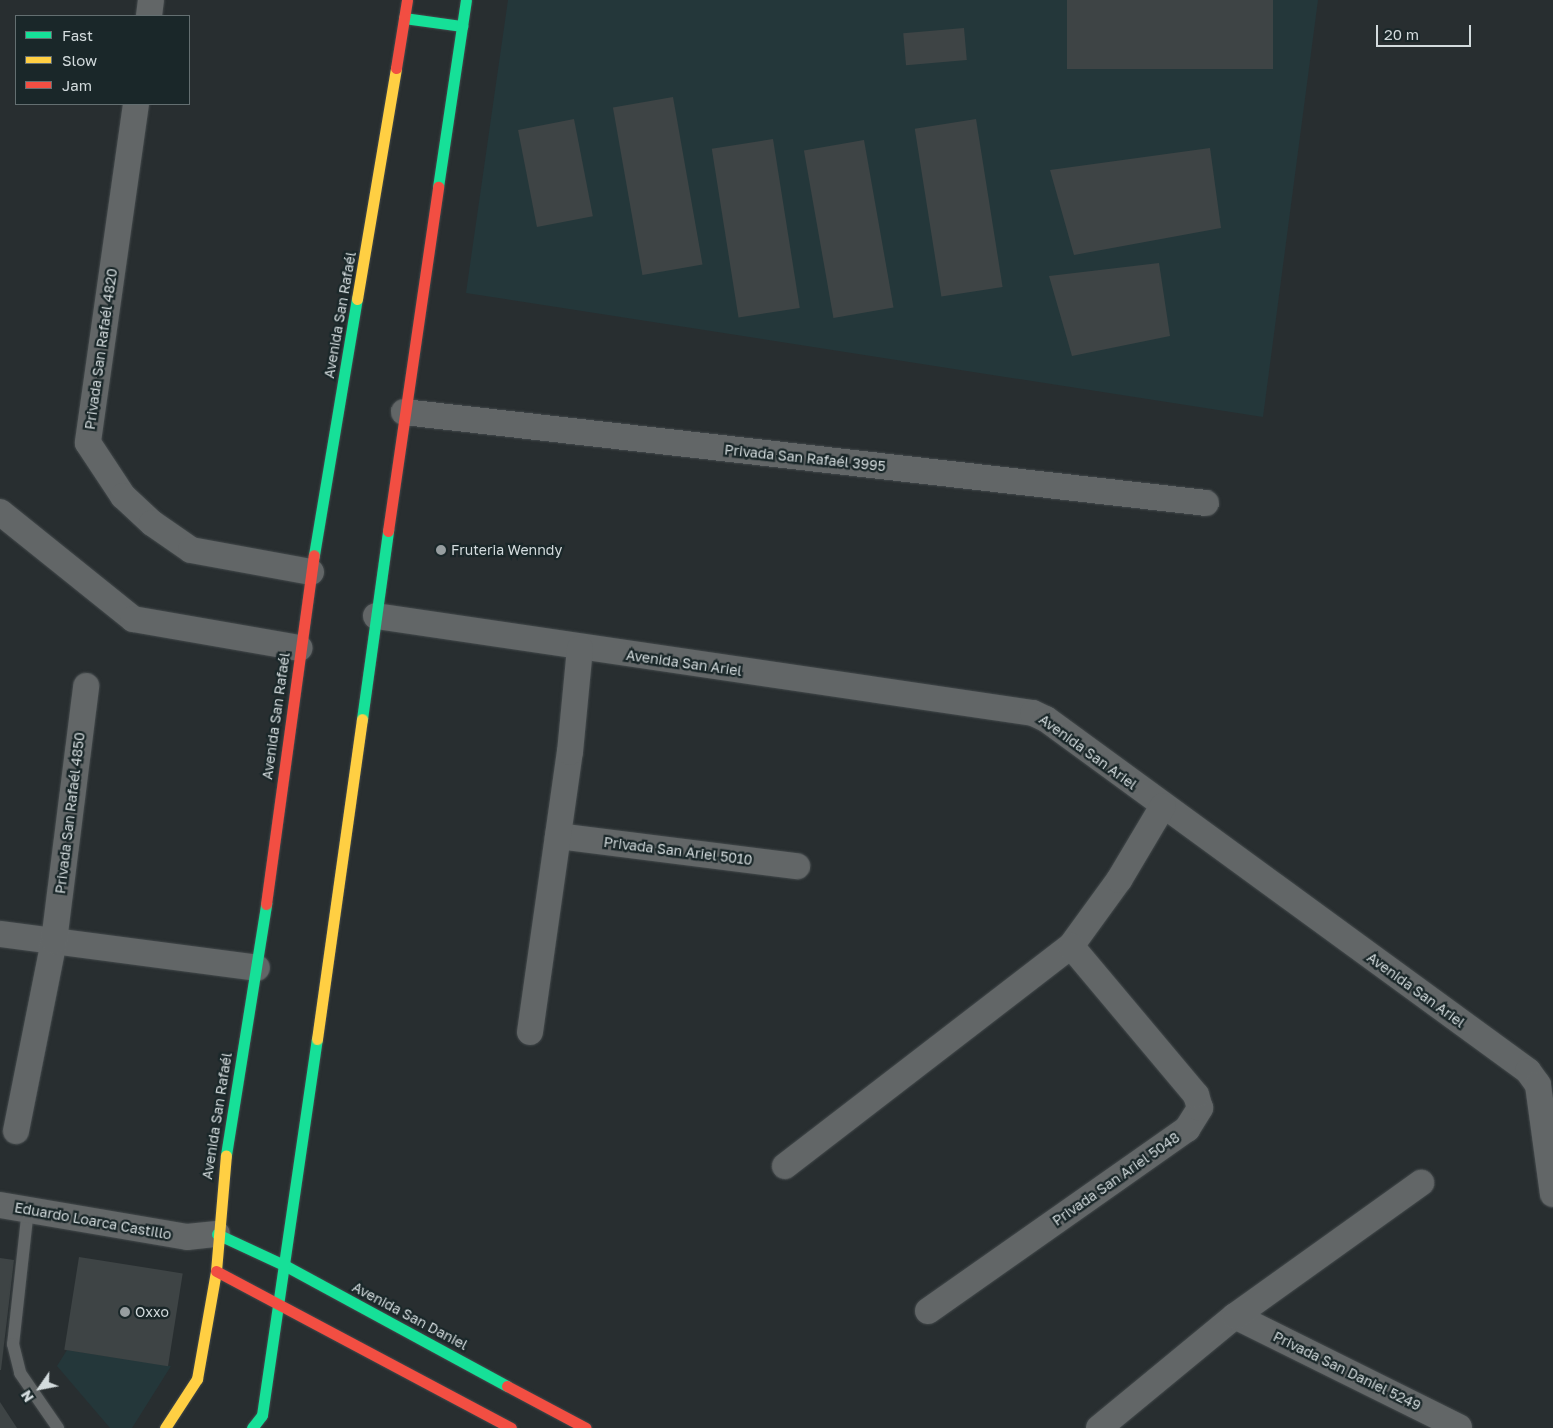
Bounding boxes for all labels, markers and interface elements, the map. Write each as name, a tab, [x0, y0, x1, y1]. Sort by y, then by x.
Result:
legend	[15, 15, 190, 105]
scale bar	[1378, 15, 1473, 47]
text: 20 m	[1384, 25, 1419, 43]
text: Fast	[62, 26, 93, 44]
text: Slow	[62, 51, 97, 69]
text: Jam	[62, 76, 92, 94]
street label: Avenida San Rafaél	[321, 250, 359, 380]
street label: Privada San Rafaél 4820	[81, 267, 121, 431]
street label: Privada San Rafaél 3995	[724, 441, 886, 475]
place label: Fruteria Wenndy	[451, 542, 562, 558]
marker: Fruteria Wenndy	[435, 544, 447, 556]
street label: Avenida San Ariel	[625, 647, 743, 679]
street label: Avenida San Rafaél	[259, 651, 293, 781]
street label: Avenida San Ariel	[1036, 711, 1140, 793]
street label: Privada San Rafaél 4850	[52, 731, 88, 895]
street label: Privada San Ariel 5010	[603, 834, 753, 868]
street label: Avenida San Ariel	[1364, 949, 1468, 1031]
street label: Avenida San Rafaél	[199, 1051, 235, 1181]
street label: Privada San Ariel 5048	[1049, 1129, 1183, 1229]
street label: Eduardo Loarca Castillo	[13, 1199, 173, 1243]
street label: Avenida San Daniel	[349, 1278, 471, 1354]
place label: Oxxo	[135, 1304, 169, 1320]
marker: Oxxo	[119, 1306, 131, 1318]
street label: Privada San Daniel 5249	[1270, 1328, 1424, 1414]
north arrow	[15, 1363, 65, 1413]
text: N	[17, 1387, 37, 1406]

